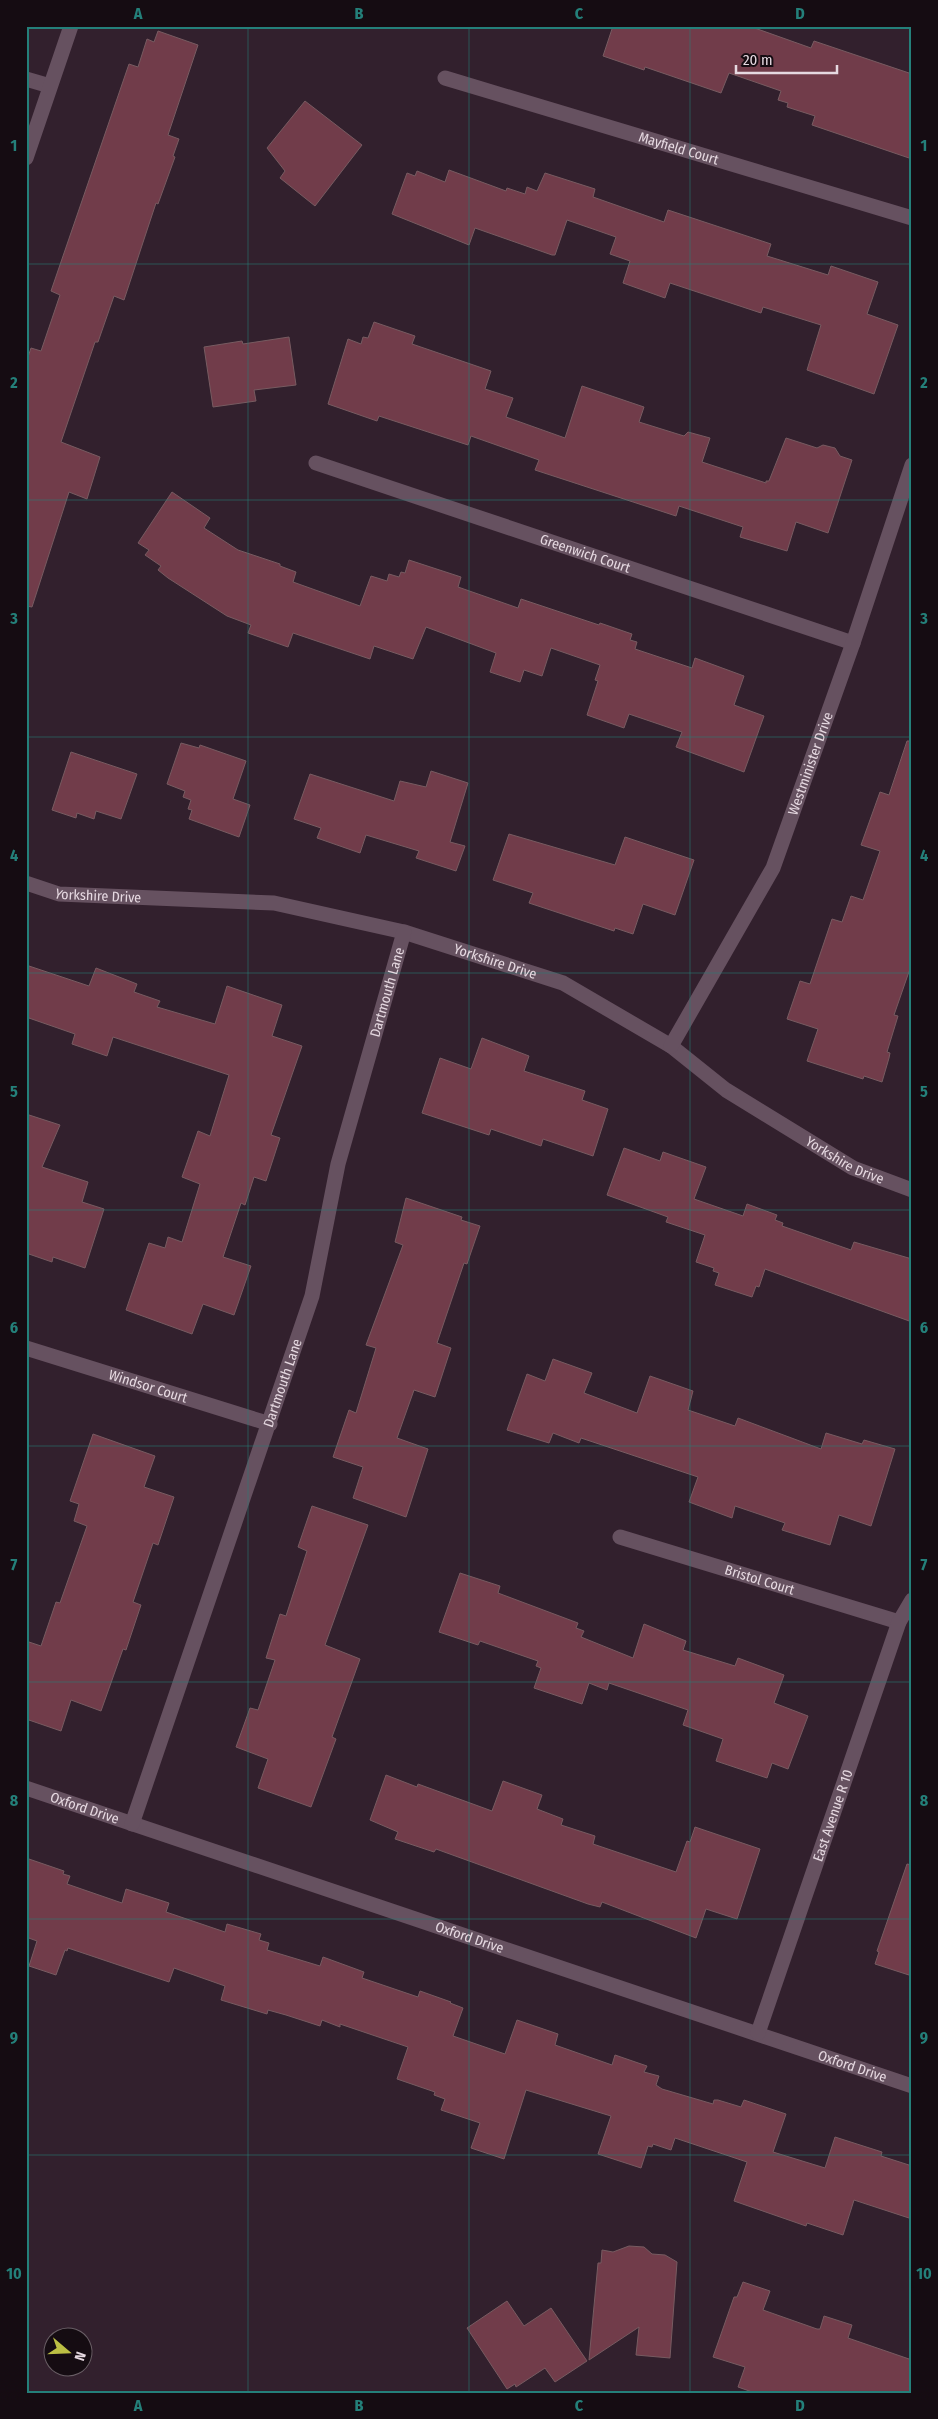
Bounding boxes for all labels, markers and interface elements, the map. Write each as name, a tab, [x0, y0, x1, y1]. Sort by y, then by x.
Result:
text: A	[133, 4, 143, 23]
text: B	[355, 4, 364, 23]
text: C	[575, 4, 584, 23]
text: D	[795, 4, 805, 23]
scale bar	[736, 42, 837, 74]
text: 20 m	[743, 51, 773, 69]
street label: Mayfield Court	[637, 129, 721, 169]
text: 1	[11, 136, 17, 155]
text: 1	[921, 136, 927, 155]
text: 2	[9, 373, 18, 392]
text: 2	[919, 373, 928, 392]
street label: Greenwich Court	[538, 531, 633, 577]
text: 3	[9, 609, 18, 628]
text: 3	[919, 609, 928, 628]
street label: Westminister Drive	[784, 710, 837, 818]
text: 4	[10, 846, 18, 865]
text: 4	[920, 846, 928, 865]
street label: Yorkshire Drive	[52, 885, 142, 906]
street label: Yorkshire Drive	[451, 940, 539, 983]
street label: Dartmouth Lane	[367, 945, 408, 1039]
text: 5	[10, 1082, 18, 1101]
text: 5	[920, 1082, 928, 1101]
street label: Yorkshire Drive	[802, 1133, 886, 1188]
text: 6	[10, 1318, 18, 1337]
text: 6	[920, 1318, 928, 1337]
street label: Dartmouth Lane	[260, 1337, 306, 1430]
street label: Windsor Court	[107, 1366, 190, 1407]
text: 7	[11, 1555, 18, 1574]
text: 7	[921, 1555, 928, 1574]
street label: Bristol Court	[723, 1561, 797, 1599]
street label: East Avenue R 10	[809, 1767, 857, 1864]
street label: Oxford Drive	[48, 1789, 121, 1828]
text: 8	[10, 1791, 19, 1810]
text: 8	[920, 1791, 929, 1810]
street label: Oxford Drive	[433, 1918, 506, 1957]
text: 9	[10, 2028, 18, 2047]
text: 9	[920, 2028, 928, 2047]
street label: Oxford Drive	[816, 2047, 889, 2086]
text: 10	[6, 2264, 22, 2283]
text: 10	[916, 2264, 932, 2283]
north arrow	[42, 2326, 92, 2376]
text: N	[70, 2349, 89, 2363]
text: A	[133, 2396, 143, 2415]
text: B	[355, 2396, 364, 2415]
text: C	[575, 2396, 584, 2415]
text: D	[795, 2396, 805, 2415]

